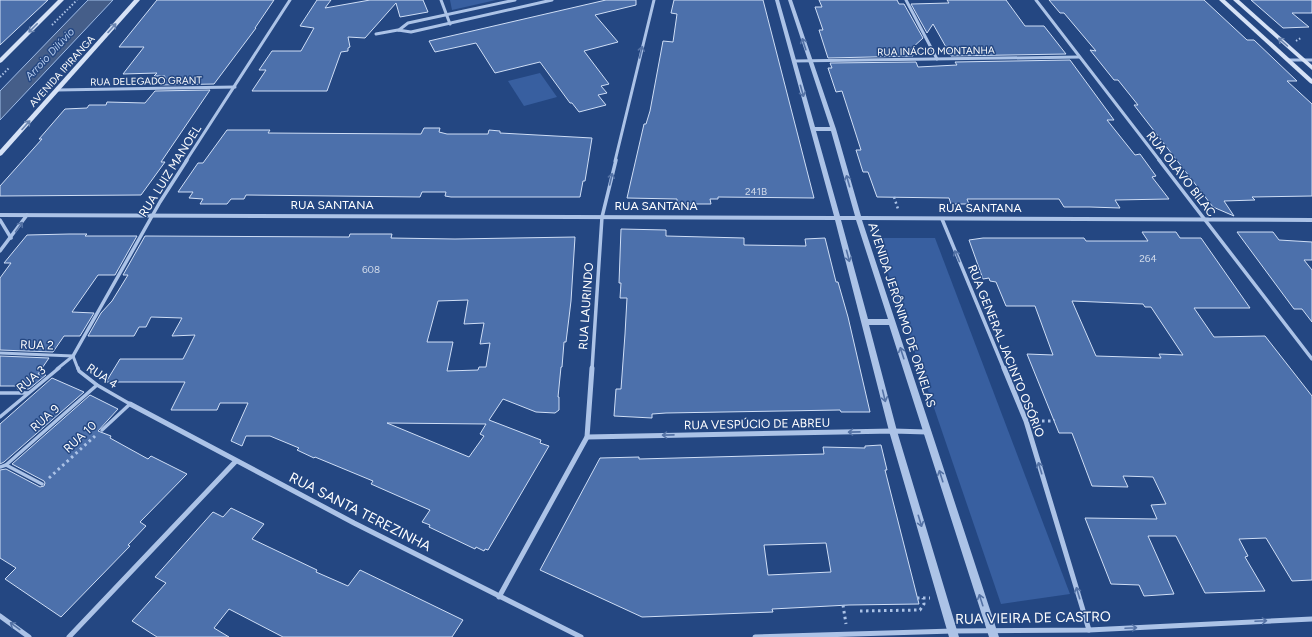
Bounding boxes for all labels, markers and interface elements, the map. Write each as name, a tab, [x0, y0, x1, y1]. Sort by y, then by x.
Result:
one-way arrow	[28, 23, 38, 33]
one-way arrow	[108, 23, 117, 33]
water label: Arroio Dilúvio	[22, 25, 78, 83]
street label: AVENIDA IPIRANGA	[26, 32, 98, 110]
one-way arrow	[1278, 37, 1288, 47]
one-way arrow	[800, 38, 807, 51]
street label: RUA INÁCIO MONTANHA	[877, 43, 995, 59]
one-way arrow	[638, 46, 646, 59]
street label: RUA DELEGADO GRANT	[90, 74, 202, 88]
one-way arrow	[799, 85, 806, 98]
one-way arrow	[21, 120, 31, 130]
street label: RUA LUIZ MANOEL	[136, 122, 204, 220]
street label: RUA OLAVO BILAC	[1143, 129, 1219, 220]
one-way arrow	[608, 172, 616, 185]
one-way arrow	[844, 175, 851, 188]
house number: 241B	[745, 185, 767, 198]
street label: RUA SANTANA	[290, 198, 374, 212]
street label: RUA SANTANA	[614, 199, 698, 213]
street label: RUA SANTANA	[938, 201, 1022, 215]
one-way arrow	[15, 221, 23, 232]
street label: AVENIDA JERÔNIMO DE ORNELAS	[865, 221, 939, 409]
one-way arrow	[845, 249, 852, 262]
one-way arrow	[953, 250, 961, 262]
house number: 264	[1139, 252, 1157, 265]
street label: RUA LAURINDO	[576, 262, 596, 350]
house number: 608	[362, 263, 380, 276]
street label: RUA GENERAL JACINTO OSÓRIO	[965, 263, 1047, 439]
street label: RUA 2	[20, 337, 54, 353]
one-way arrow	[897, 347, 905, 359]
street label: RUA 4	[84, 361, 121, 392]
street label: RUA 3	[14, 363, 48, 395]
one-way arrow	[881, 389, 888, 402]
street label: RUA 9	[28, 401, 62, 435]
street label: RUA VESPÚCIO DE ABREU	[684, 416, 830, 432]
street label: RUA 10	[61, 418, 100, 456]
one-way arrow	[848, 428, 861, 436]
one-way arrow	[662, 432, 675, 439]
one-way arrow	[1036, 462, 1043, 475]
street label: RUA SANTA TEREZINHA	[286, 469, 434, 555]
one-way arrow	[937, 471, 945, 483]
one-way arrow	[917, 514, 924, 527]
one-way arrow	[1074, 586, 1081, 599]
one-way arrow	[977, 594, 985, 606]
street label: RUA VIEIRA DE CASTRO	[955, 608, 1111, 628]
one-way arrow	[1254, 618, 1267, 625]
one-way arrow	[9, 622, 20, 630]
one-way arrow	[1124, 624, 1137, 631]

